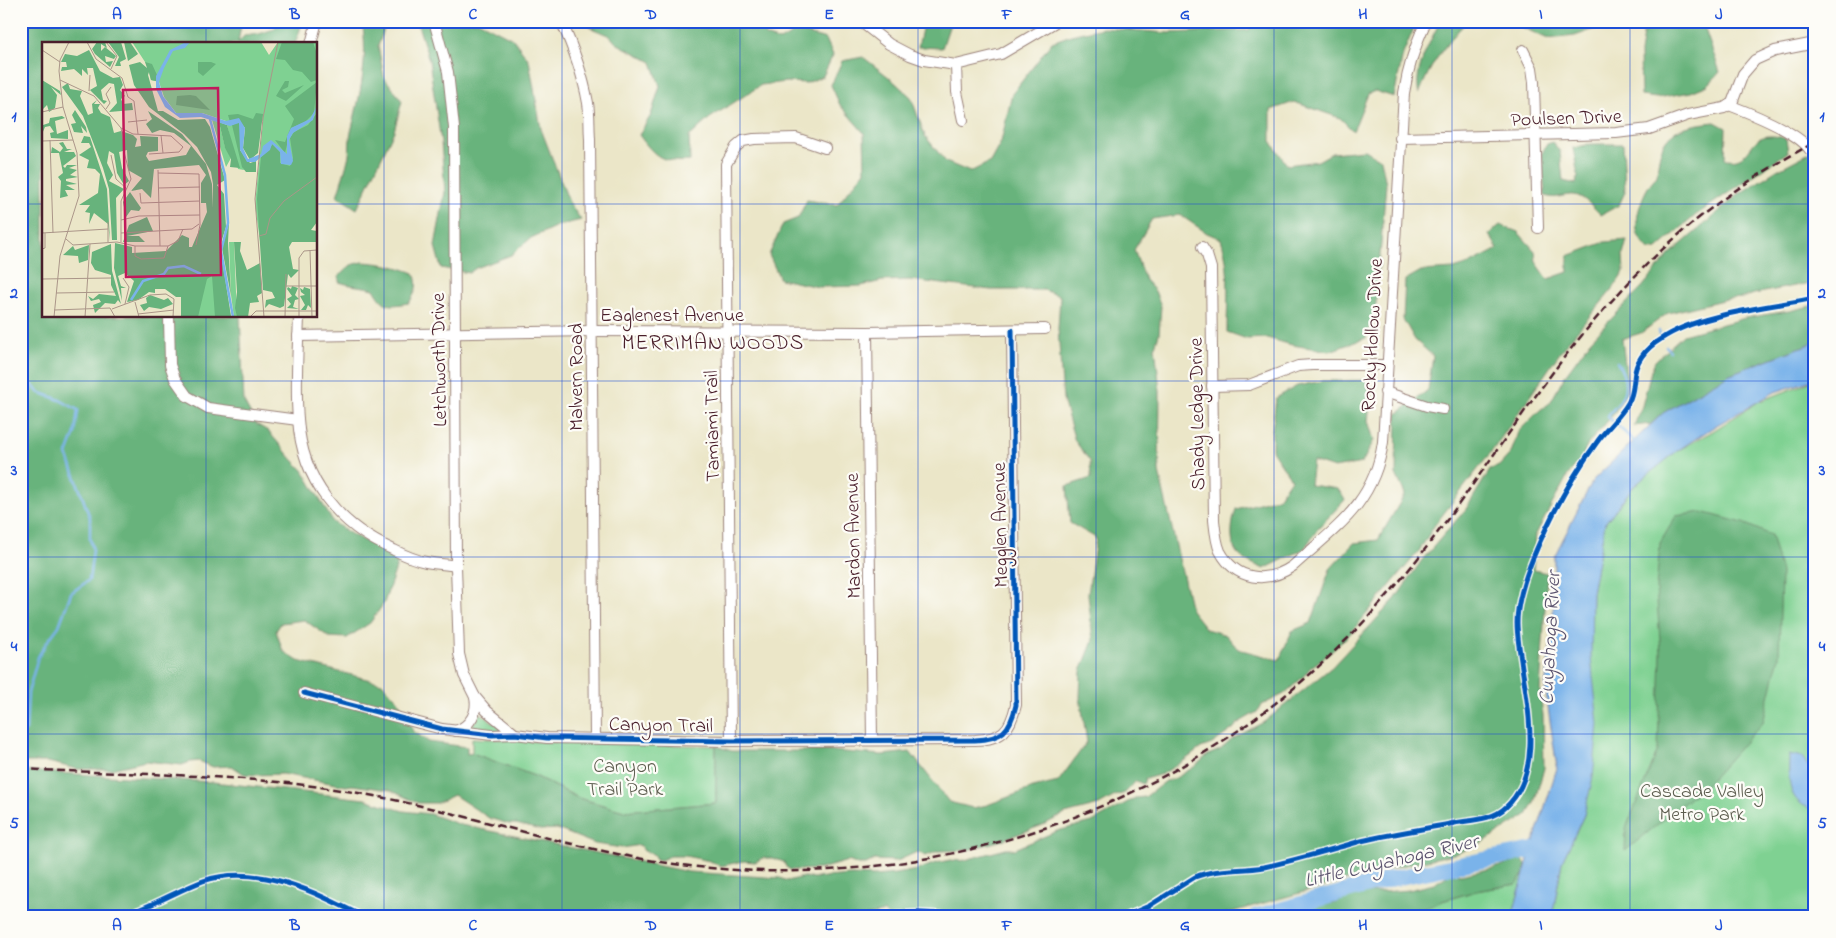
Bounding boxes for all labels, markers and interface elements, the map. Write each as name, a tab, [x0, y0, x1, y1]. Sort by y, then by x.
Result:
text: A	[112, 3, 122, 27]
text: B	[289, 3, 301, 27]
text: C	[469, 3, 478, 27]
text: D	[644, 3, 657, 27]
text: E	[824, 3, 834, 27]
text: F	[1001, 3, 1013, 27]
text: G	[1180, 3, 1190, 27]
text: H	[1358, 3, 1368, 27]
text: I	[1539, 3, 1543, 27]
text: J	[1715, 3, 1723, 27]
inset map	[42, 42, 318, 318]
street label: Poulsen Drive	[1510, 103, 1622, 136]
text: 1	[11, 105, 17, 129]
text: 1	[1819, 105, 1825, 129]
street label: Rocky Hollow Drive	[1355, 258, 1392, 413]
text: 2	[9, 282, 18, 306]
text: 2	[1817, 282, 1826, 306]
street label: Letchworth Drive	[425, 293, 456, 427]
street label: Eaglenest Avenue	[600, 302, 744, 332]
street label: Malvern Road	[563, 323, 592, 431]
district label: MERRIMAN WOODS	[622, 329, 804, 359]
street label: Shady Ledge Drive	[1183, 337, 1215, 491]
street label: Tamiami Trail	[698, 370, 729, 482]
text: 3	[10, 459, 18, 483]
text: 3	[1818, 459, 1826, 483]
street label: Megglen Avenue	[986, 462, 1018, 588]
street label: Mardon Avenue	[839, 473, 870, 599]
water label: Cuyahoga River	[1533, 568, 1571, 706]
text: 4	[10, 635, 18, 659]
text: 4	[1818, 635, 1826, 659]
street label: Canyon Trail	[609, 711, 713, 742]
park label: Canyon Trail Park	[587, 753, 664, 805]
park label: Cascade Valley Metro Park	[1640, 778, 1764, 830]
text: 5	[9, 812, 19, 836]
text: 5	[1817, 812, 1827, 836]
water label: Little Cuyahoga River	[1302, 827, 1484, 897]
text: A	[112, 914, 122, 938]
text: B	[289, 914, 301, 938]
text: C	[469, 914, 478, 938]
text: D	[644, 914, 657, 938]
text: E	[824, 914, 834, 938]
text: F	[1001, 914, 1013, 938]
text: G	[1180, 914, 1190, 938]
text: H	[1358, 914, 1368, 938]
text: I	[1539, 914, 1543, 938]
text: J	[1715, 914, 1723, 938]

